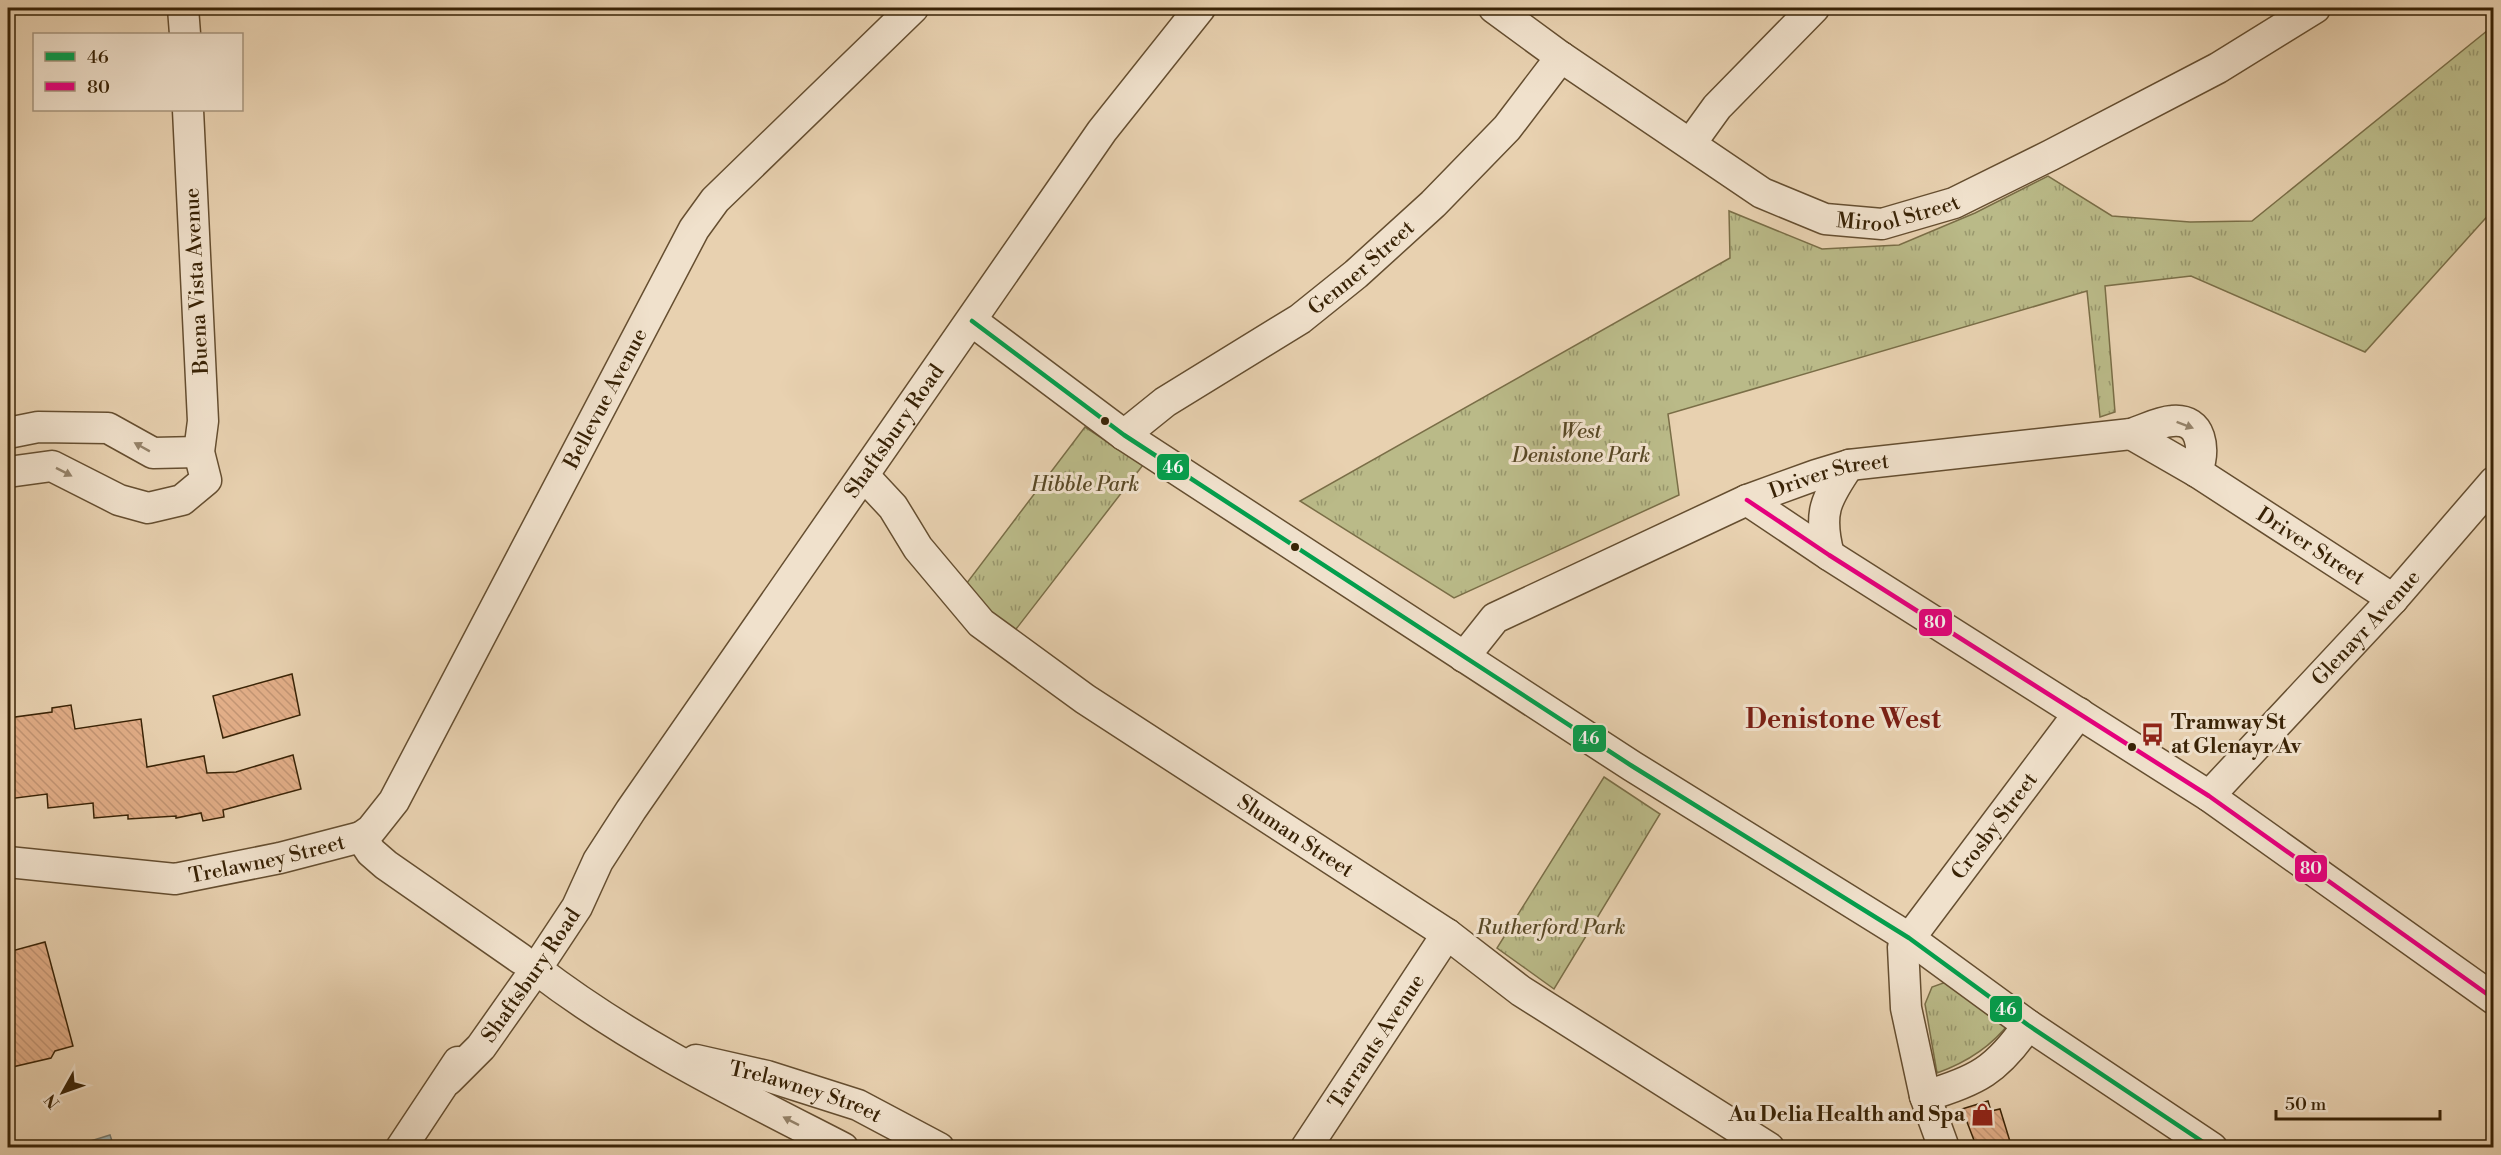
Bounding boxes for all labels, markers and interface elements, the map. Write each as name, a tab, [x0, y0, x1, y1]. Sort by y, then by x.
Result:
legend	[33, 33, 243, 111]
text: 46	[87, 46, 109, 69]
text: 80	[87, 76, 110, 99]
street label: Buena Vista Avenue	[179, 187, 215, 376]
street label: Mirool Street	[1835, 190, 1965, 238]
street label: Genner Street	[1303, 215, 1421, 321]
street label: Bellevue Avenue	[558, 324, 654, 474]
street label: Shaftsbury Road	[839, 359, 950, 504]
unlabelled marker	[1099, 415, 1111, 427]
park label: West Denistone Park	[1511, 419, 1650, 469]
one-way arrow	[2176, 420, 2194, 430]
one-way arrow	[134, 442, 151, 452]
street label: Driver Street	[1765, 449, 1891, 505]
line badge: 46	[1156, 453, 1190, 481]
text: 46	[1163, 458, 1183, 478]
one-way arrow	[56, 467, 73, 477]
park label: Hibble Park	[1030, 472, 1139, 498]
street label: Driver Street	[2251, 502, 2370, 592]
unlabelled marker	[1289, 541, 1301, 553]
street label: Glenayr Avenue	[2307, 565, 2426, 692]
line badge: 80	[1918, 608, 1953, 637]
text: 80	[1924, 613, 1946, 633]
district label: Denistone West	[1745, 703, 1941, 737]
place label: Tramway St at Glenayr Av	[2171, 710, 2302, 760]
bus stop icon: Tramway St at Glenayr Av	[2140, 721, 2166, 747]
line badge: 46	[1572, 724, 1607, 753]
text: 46	[1579, 729, 1599, 749]
unlabelled marker	[2126, 741, 2138, 753]
street label: Crosby Street	[1946, 767, 2044, 885]
street label: Sluman Street	[1232, 789, 1359, 884]
street label: Trelawney Street	[187, 830, 349, 890]
line badge: 80	[2294, 854, 2328, 883]
text: 80	[2300, 859, 2322, 879]
street label: Shaftsbury Road	[476, 903, 587, 1048]
park label: Rutherford Park	[1476, 915, 1625, 941]
street label: Tarrants Avenue	[1323, 969, 1431, 1114]
line badge: 46	[1989, 995, 2023, 1023]
text: 46	[1996, 1000, 2016, 1020]
street label: Trelawney Street	[726, 1056, 887, 1130]
north arrow	[33, 1062, 93, 1122]
scale bar	[2276, 1083, 2440, 1121]
text: N	[40, 1089, 64, 1112]
text: 50 m	[2285, 1093, 2327, 1116]
shop icon: Au Delia Health and Spa	[1970, 1101, 1996, 1127]
place label: Au Delia Health and Spa	[1728, 1102, 1966, 1128]
one-way arrow	[783, 1116, 800, 1126]

